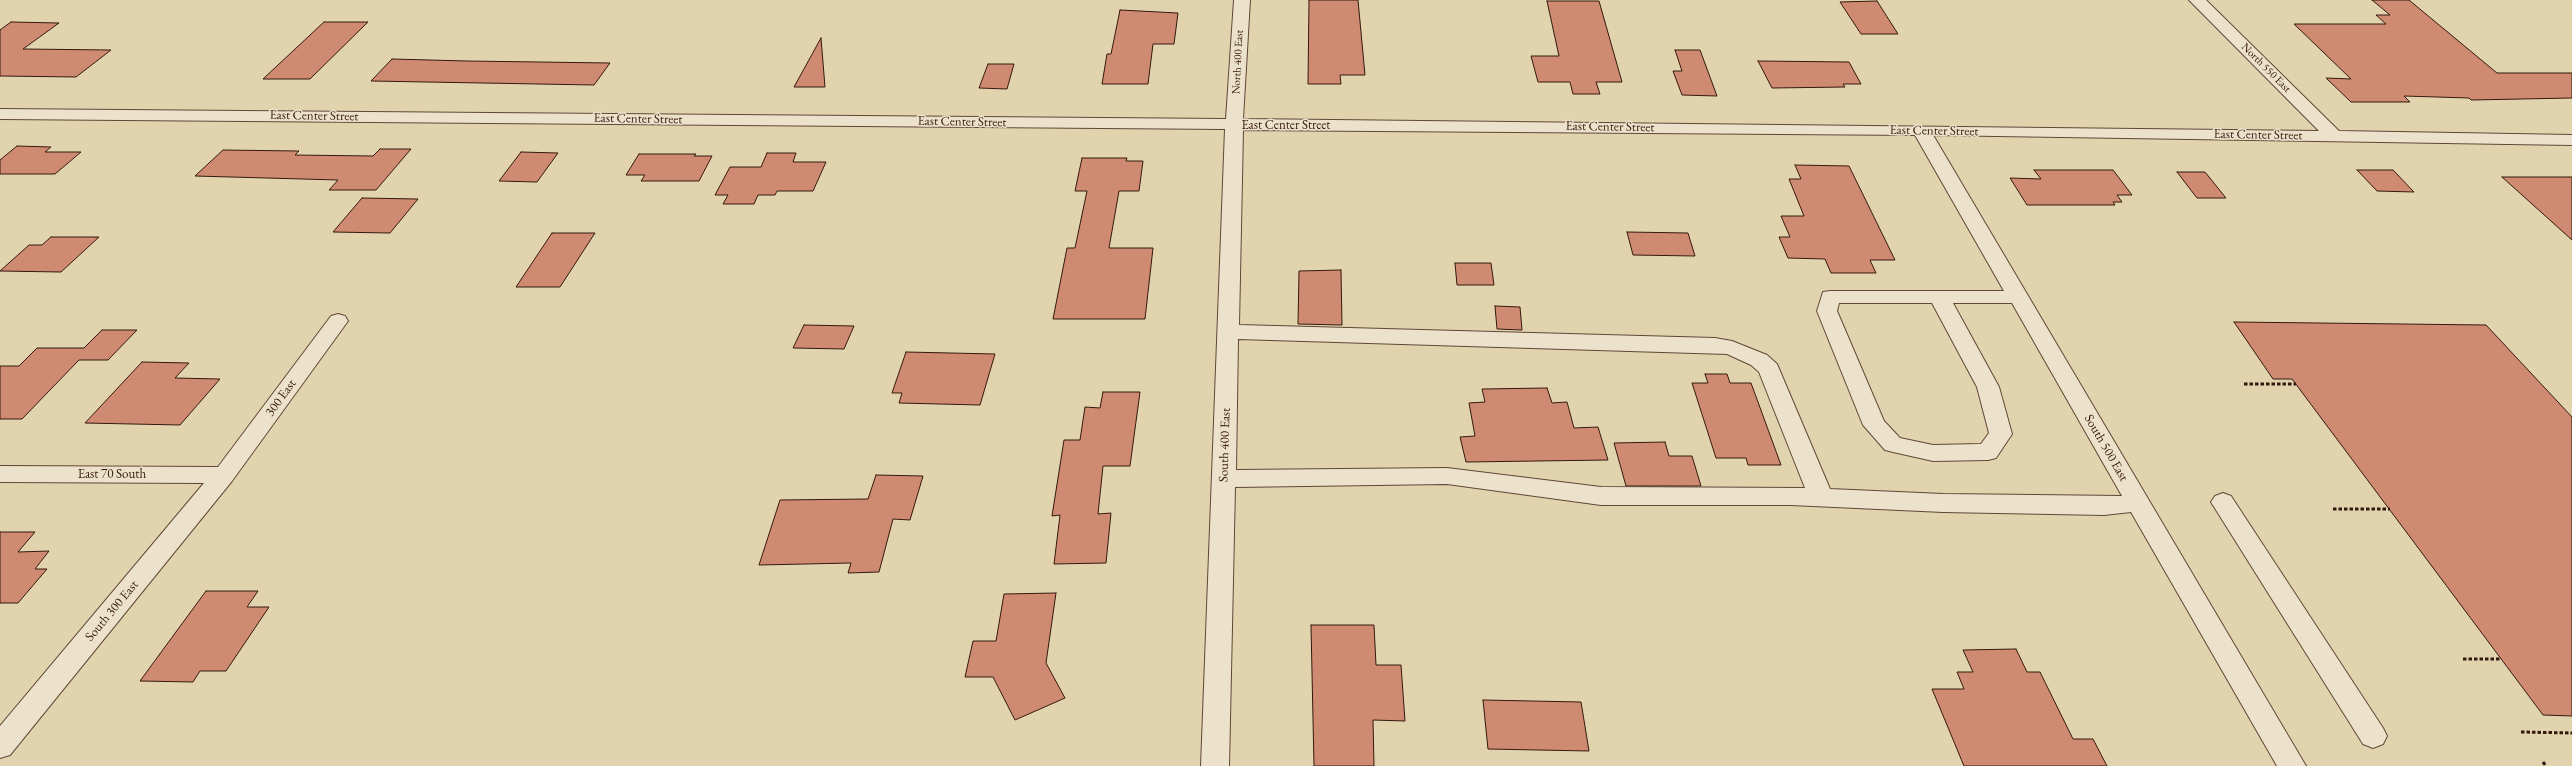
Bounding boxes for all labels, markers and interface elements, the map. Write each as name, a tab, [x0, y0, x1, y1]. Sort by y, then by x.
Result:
street label: North 400 East	[1230, 29, 1246, 95]
street label: North 550 East	[2239, 41, 2293, 95]
street label: East Center Street	[269, 107, 359, 125]
street label: East Center Street	[593, 110, 683, 128]
street label: East Center Street	[917, 113, 1007, 131]
street label: East Center Street	[1242, 117, 1330, 133]
street label: East Center Street	[1565, 118, 1655, 136]
street label: East Center Street	[1889, 122, 1979, 140]
street label: East Center Street	[2213, 126, 2303, 144]
street label: 300 East	[262, 377, 300, 419]
street label: South 400 East	[1216, 407, 1234, 483]
street label: South 500 East	[2081, 412, 2131, 484]
street label: East 70 South	[78, 466, 146, 482]
street label: South 300 East	[82, 577, 142, 645]

